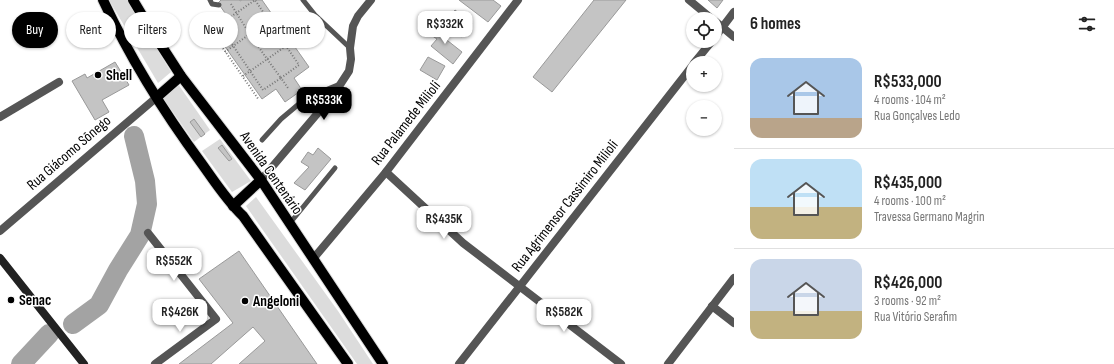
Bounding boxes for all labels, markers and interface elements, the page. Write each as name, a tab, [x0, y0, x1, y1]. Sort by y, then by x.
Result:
pin: R$332K	[412, 11, 478, 45]
chip: Buy	[12, 12, 58, 48]
chip: Rent	[66, 12, 116, 48]
chip: Filters	[124, 12, 181, 48]
chip: New	[189, 12, 238, 48]
chip: Apartment	[246, 12, 325, 48]
map controls	[686, 12, 722, 136]
button: locate	[686, 12, 722, 48]
icon: filters	[1076, 13, 1098, 35]
text: 6 homes	[750, 14, 801, 34]
text: R$332K	[427, 16, 463, 32]
button: +	[686, 56, 722, 92]
place label: Shell	[106, 66, 132, 85]
marker: Shell	[93, 70, 103, 80]
text: R$533,000	[874, 72, 942, 92]
icon: home	[782, 74, 830, 122]
street label: Rua Palamede Milioli	[367, 77, 445, 169]
pin: R$533K	[291, 87, 357, 121]
text: R$533K	[306, 92, 342, 108]
text: 4 rooms · 104 m²	[874, 92, 946, 108]
button: −	[686, 100, 722, 136]
text: Rua Gonçalves Ledo	[874, 108, 960, 124]
street label: Rua Giácomo Sônego	[23, 111, 115, 195]
street label: Avenida Centenário	[235, 127, 307, 218]
street label: Rua Agrimensor Cassimiro Milioli	[508, 136, 623, 276]
text: R$435,000	[874, 173, 942, 193]
icon: home	[782, 175, 830, 223]
text: 4 rooms · 100 m²	[874, 193, 946, 209]
pin: R$435K	[411, 206, 477, 240]
text: Travessa Germano Magrin	[874, 209, 985, 225]
text: R$435K	[425, 211, 463, 227]
pin: R$552K	[141, 248, 207, 282]
text: R$552K	[156, 253, 192, 269]
text: R$426,000	[874, 273, 942, 293]
icon: home	[782, 275, 830, 323]
place label: Senac	[19, 291, 51, 310]
place label: Angeloni	[252, 292, 299, 311]
text: 3 rooms · 92 m²	[874, 293, 941, 309]
marker: Senac	[6, 295, 16, 305]
marker: Angeloni	[240, 296, 250, 306]
pin: R$426K	[147, 299, 213, 333]
pin: R$582K	[531, 299, 597, 333]
text: R$426K	[161, 304, 199, 320]
text: R$582K	[545, 304, 583, 320]
text: Rua Vitório Serafim	[874, 309, 957, 325]

